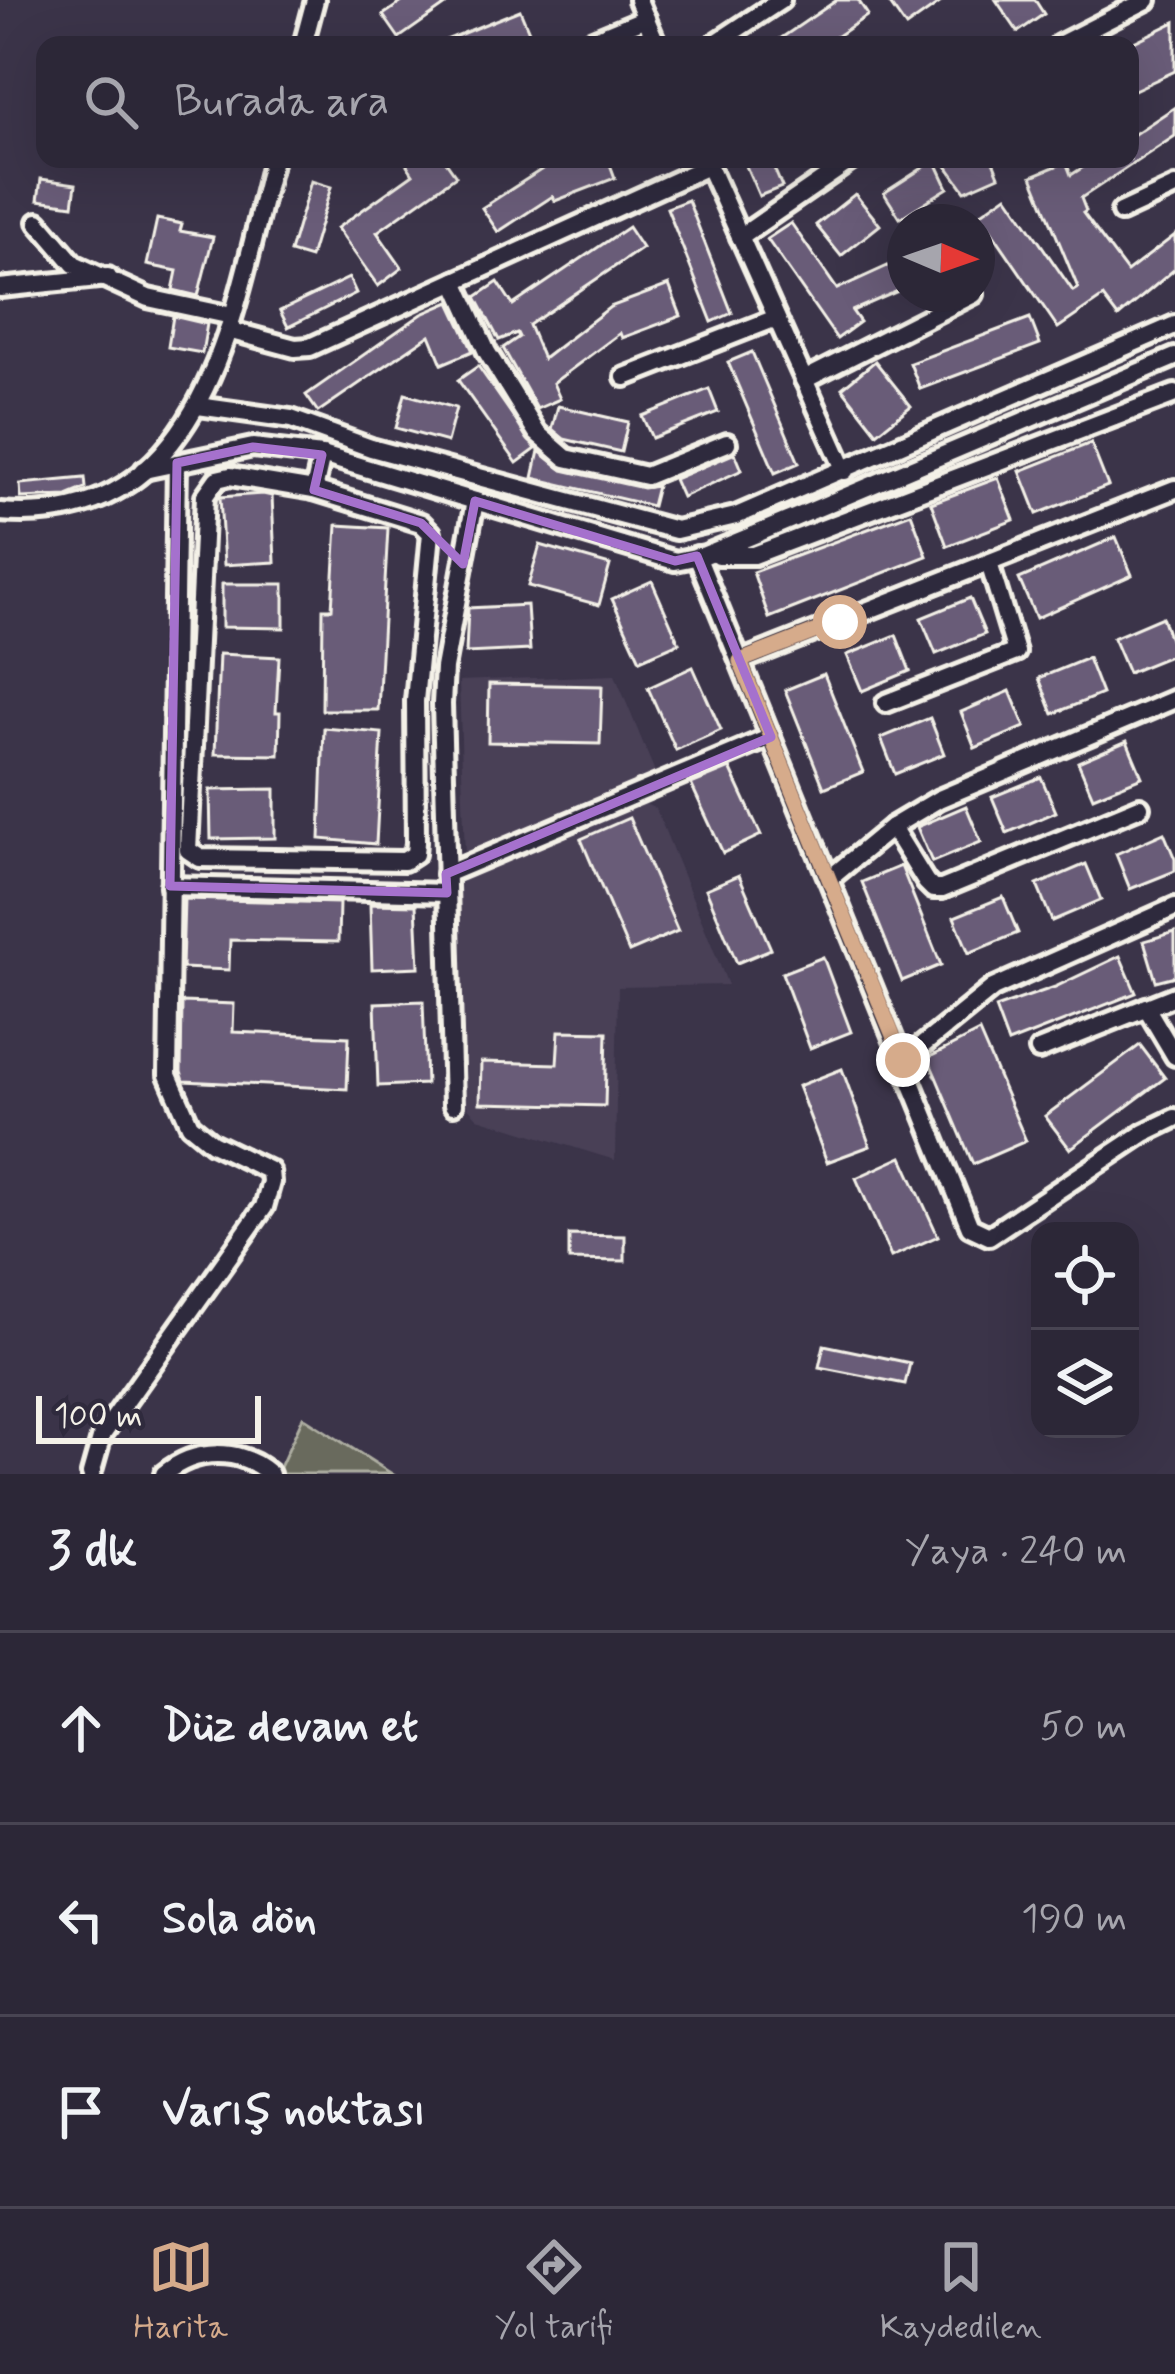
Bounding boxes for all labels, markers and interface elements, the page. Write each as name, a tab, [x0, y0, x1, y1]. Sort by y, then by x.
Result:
search box	[36, 36, 1139, 168]
icon: search	[78, 69, 144, 135]
text: Burada ara	[174, 73, 389, 132]
north arrow	[887, 204, 995, 312]
route start	[813, 595, 867, 649]
route end	[876, 1033, 930, 1087]
map controls	[1031, 1222, 1139, 1438]
button: locate	[1031, 1222, 1139, 1330]
button: layers	[1031, 1330, 1139, 1438]
scale bar	[36, 1390, 261, 1443]
text: 100 m	[54, 1395, 143, 1439]
text: 3 dk	[48, 1519, 137, 1585]
text: Yaya · 240 m	[905, 1527, 1127, 1578]
icon: ahead	[48, 1695, 114, 1761]
text: Düz devam et	[162, 1698, 418, 1757]
text: 50 m	[1040, 1702, 1127, 1753]
icon: left	[48, 1887, 114, 1953]
text: Sola dön	[162, 1890, 317, 1949]
text: 190 m	[1021, 1894, 1127, 1945]
icon: arrive	[48, 2079, 114, 2145]
text: Varış noktası	[162, 2082, 426, 2141]
tab: Harita	[133, 2234, 228, 2350]
tab: Yol tarifi	[495, 2234, 613, 2350]
tab: Kaydedilen	[880, 2234, 1042, 2350]

